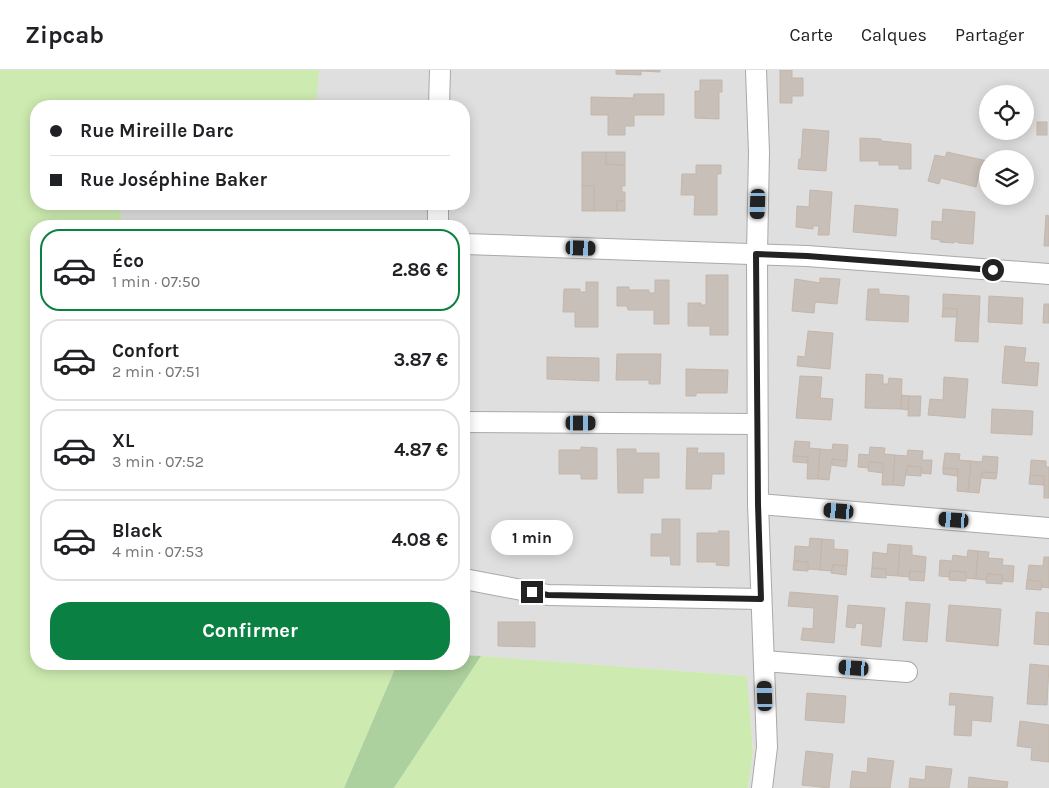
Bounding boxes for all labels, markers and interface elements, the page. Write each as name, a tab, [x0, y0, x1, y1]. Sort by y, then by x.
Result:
text: Zipcab	[25, 21, 104, 49]
text: Carte	[789, 24, 833, 46]
text: Calques	[861, 24, 927, 46]
text: Partager	[955, 24, 1024, 46]
map controls	[979, 85, 1034, 205]
button: locate	[979, 85, 1034, 140]
text: Rue Mireille Darc	[80, 120, 234, 142]
button: layers	[979, 150, 1034, 205]
text: Rue Joséphine Baker	[80, 169, 267, 191]
car	[749, 189, 766, 219]
car	[565, 240, 596, 256]
icon: car	[52, 248, 97, 293]
text: Éco	[112, 250, 144, 272]
text: 2.86 €	[392, 259, 448, 281]
route start	[982, 259, 1004, 281]
text: 1 min · 07:50	[112, 272, 200, 291]
icon: car	[52, 338, 97, 383]
text: Confort	[112, 340, 179, 362]
text: 3.87 €	[394, 349, 448, 371]
text: 2 min · 07:51	[112, 362, 200, 381]
car	[566, 416, 596, 431]
icon: car	[52, 428, 97, 473]
text: XL	[112, 430, 134, 452]
text: 4.87 €	[394, 439, 448, 461]
text: 3 min · 07:52	[112, 452, 204, 471]
car	[823, 502, 854, 520]
car	[938, 511, 969, 529]
icon: car	[52, 518, 97, 563]
text: Black	[112, 520, 163, 542]
callout: 1 min	[491, 520, 573, 554]
text: 1 min	[512, 528, 552, 547]
text: 4.08 €	[391, 529, 448, 551]
text: 4 min · 07:53	[112, 542, 204, 561]
route end	[521, 581, 543, 603]
button: Confirmer	[50, 602, 450, 660]
car	[838, 659, 869, 677]
car	[756, 681, 773, 711]

